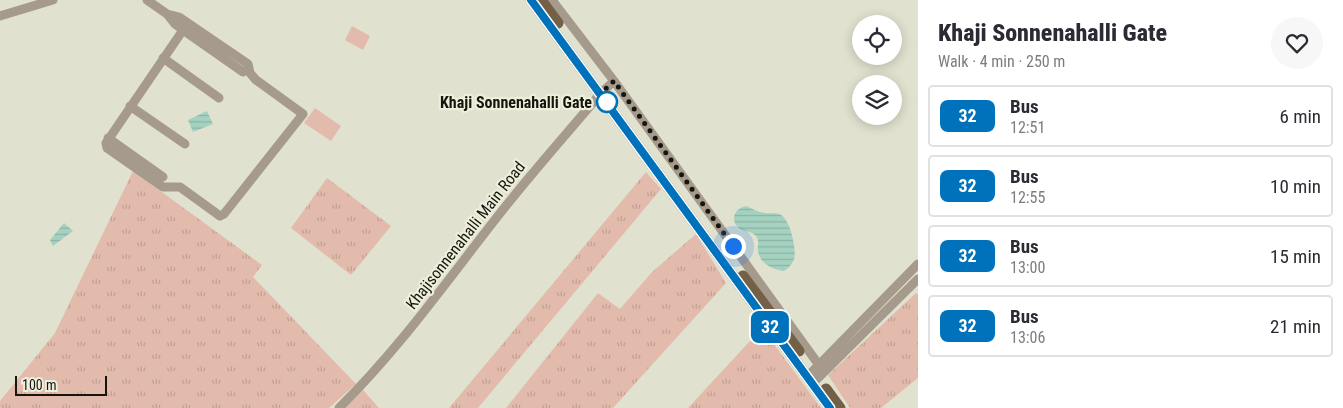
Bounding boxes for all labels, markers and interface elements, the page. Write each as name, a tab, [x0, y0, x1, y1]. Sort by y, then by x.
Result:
map controls	[852, 15, 902, 125]
button: locate	[852, 15, 902, 65]
button: heart	[1271, 17, 1323, 69]
text: Khaji Sonnenahalli Gate	[938, 19, 1167, 47]
text: Walk · 4 min · 250 m	[938, 52, 1065, 71]
button: layers	[852, 75, 902, 125]
marker: Khaji Sonnenahalli Gate	[596, 91, 618, 113]
place label: Khaji Sonnenahalli Gate	[440, 93, 592, 112]
text: Bus	[1010, 95, 1039, 118]
text: 32	[958, 105, 977, 126]
text: 6 min	[1279, 105, 1321, 128]
text: 12:51	[1010, 118, 1045, 137]
street label: Khajisonnenahalli Main Road	[402, 158, 529, 313]
text: Bus	[1010, 165, 1039, 188]
text: 32	[958, 175, 977, 196]
text: 10 min	[1270, 175, 1321, 198]
text: 12:55	[1010, 188, 1045, 207]
your location	[721, 234, 746, 259]
text: Bus	[1010, 235, 1039, 258]
text: 32	[958, 245, 977, 266]
text: 15 min	[1270, 245, 1321, 268]
text: 13:00	[1010, 258, 1045, 277]
text: Bus	[1010, 305, 1039, 328]
line badge: 32	[748, 311, 792, 343]
text: 32	[958, 315, 977, 336]
text: 21 min	[1270, 315, 1321, 338]
text: 32	[761, 316, 779, 337]
text: 13:06	[1010, 328, 1045, 347]
scale bar	[15, 373, 108, 396]
text: 100 m	[22, 377, 57, 393]

